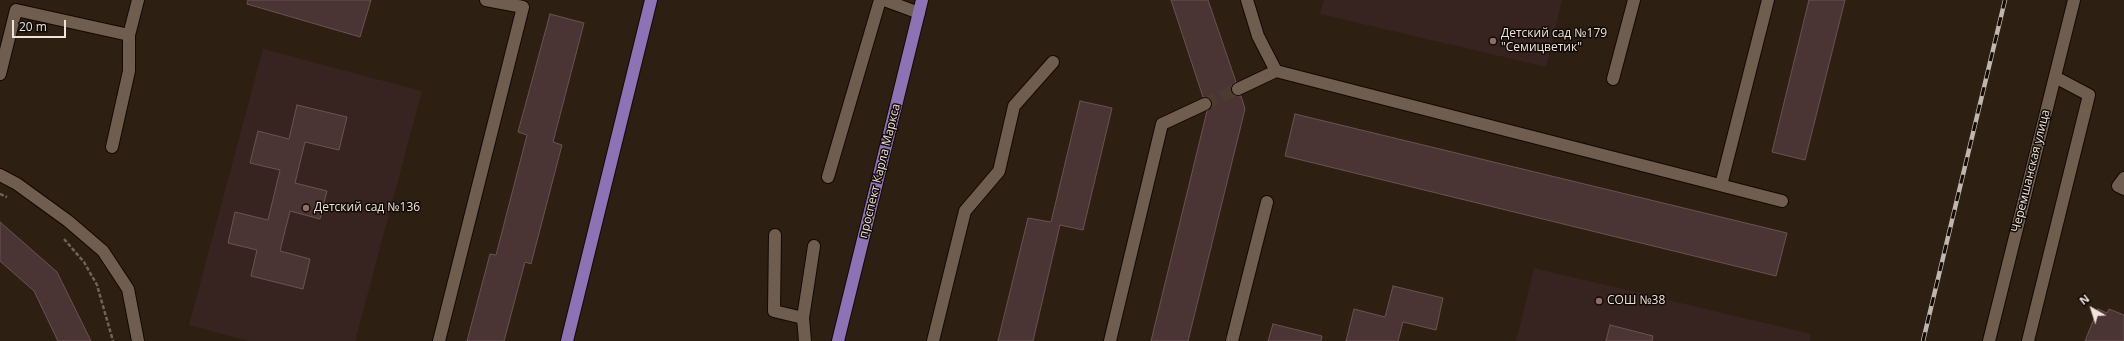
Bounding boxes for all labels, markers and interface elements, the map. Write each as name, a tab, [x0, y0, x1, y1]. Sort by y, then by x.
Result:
scale bar	[14, 12, 68, 38]
text: 20 m	[19, 18, 47, 35]
place label: Детский сад №179 "Семицветик"	[1501, 27, 1607, 55]
marker: Детский сад №179 "Семицветик"	[1488, 36, 1498, 46]
street label: проспект Карла Маркса	[856, 102, 904, 240]
street label: Черемшанская улица	[2009, 108, 2053, 234]
place label: Детский сад №136	[314, 201, 420, 215]
marker: Детский сад №136	[301, 203, 311, 213]
north arrow	[2072, 289, 2112, 329]
text: N	[2076, 291, 2092, 308]
place label: СОШ №38	[1607, 294, 1665, 308]
marker: СОШ №38	[1594, 296, 1604, 306]

